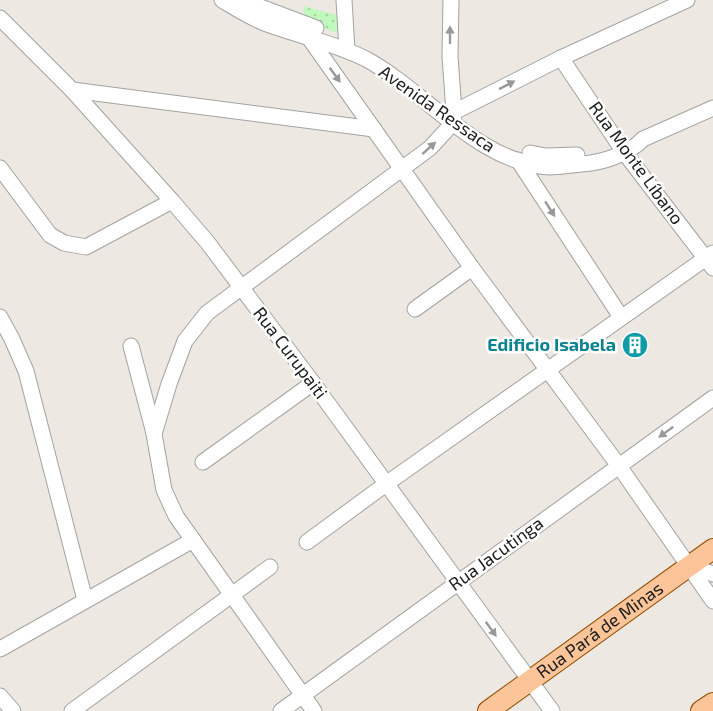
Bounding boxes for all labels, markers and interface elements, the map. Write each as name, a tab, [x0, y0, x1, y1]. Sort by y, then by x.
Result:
one-way arrow	[445, 26, 455, 45]
street label: Avenida Ressaca	[375, 60, 500, 156]
one-way arrow	[329, 66, 341, 82]
one-way arrow	[498, 81, 515, 90]
street label: Rua Monte Líbano	[585, 97, 689, 228]
one-way arrow	[421, 142, 436, 155]
one-way arrow	[544, 201, 555, 217]
street label: Rua Curupaiti	[249, 302, 333, 403]
building icon: Edificio Isabela	[620, 330, 650, 360]
place label: Edificio Isabela	[487, 333, 616, 355]
one-way arrow	[658, 426, 674, 438]
street label: Rua Jacutinga	[444, 511, 547, 595]
street label: Rua Pará de Minas	[532, 577, 667, 683]
one-way arrow	[485, 621, 497, 637]

